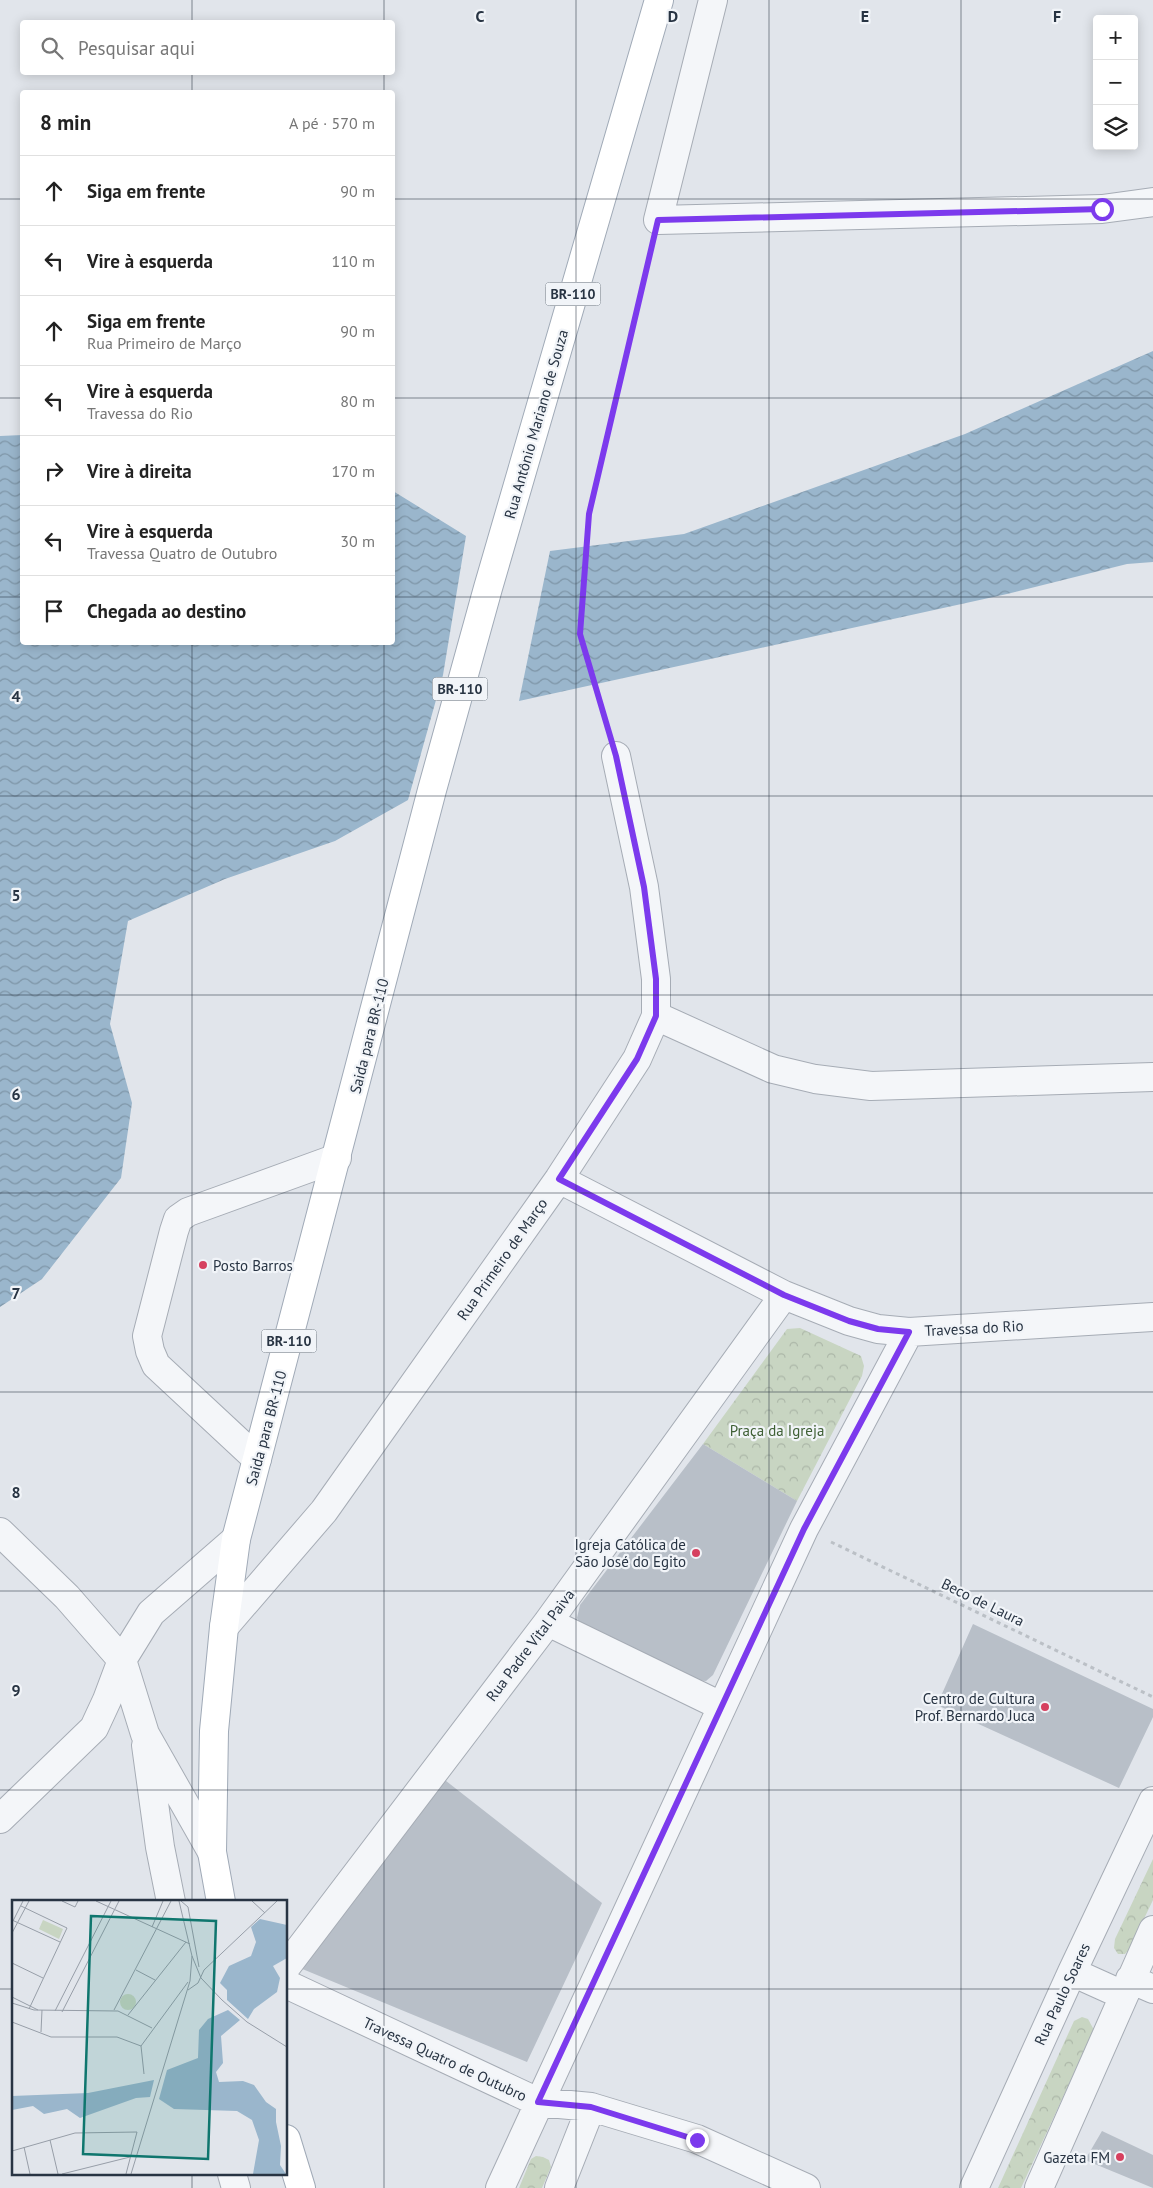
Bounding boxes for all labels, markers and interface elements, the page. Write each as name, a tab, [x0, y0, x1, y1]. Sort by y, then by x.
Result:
text: C	[476, 6, 485, 26]
text: D	[668, 6, 678, 26]
text: E	[861, 6, 869, 26]
text: F	[1053, 6, 1061, 26]
map controls	[1093, 15, 1138, 150]
button: +	[1093, 15, 1138, 60]
search box	[20, 20, 395, 75]
icon: search	[38, 34, 66, 62]
text: Pesquisar aqui	[78, 36, 195, 60]
button: −	[1093, 60, 1138, 105]
button: layers	[1093, 105, 1138, 150]
text: 8 min	[40, 109, 91, 136]
text: A pé · 570 m	[289, 113, 375, 133]
icon: ahead	[40, 177, 68, 205]
text: Siga em frente	[87, 179, 205, 203]
text: 90 m	[340, 181, 375, 201]
route start	[1091, 198, 1114, 221]
icon: left	[40, 247, 68, 275]
text: Vire à esquerda	[87, 249, 213, 273]
text: 110 m	[332, 251, 375, 271]
road number: BR-110	[546, 282, 600, 306]
text: Siga em frente	[87, 309, 205, 333]
icon: ahead	[40, 317, 68, 345]
text: 90 m	[340, 321, 375, 341]
street label: Rua Antônio Mariano de Souza	[500, 327, 572, 521]
text: Rua Primeiro de Março	[87, 333, 241, 353]
text: Vire à esquerda	[87, 379, 213, 403]
icon: left	[40, 387, 68, 415]
text: 80 m	[340, 391, 375, 411]
text: Travessa do Rio	[87, 403, 193, 423]
icon: right	[40, 457, 68, 485]
text: Vire à direita	[87, 459, 192, 483]
text: 170 m	[332, 461, 375, 481]
text: Vire à esquerda	[87, 519, 213, 543]
icon: left	[40, 527, 68, 555]
text: 30 m	[340, 531, 375, 551]
text: Travessa Quatro de Outubro	[87, 543, 277, 563]
icon: arrive	[40, 597, 68, 625]
text: Chegada ao destino	[87, 599, 246, 623]
road number: BR-110	[432, 678, 488, 701]
text: 4	[11, 686, 21, 706]
text: 5	[11, 885, 21, 905]
street label: Saida para BR-110	[346, 976, 392, 1096]
text: 6	[11, 1084, 21, 1104]
street label: Rua Primeiro de Março	[453, 1194, 551, 1324]
place label: Posto Barros	[213, 1256, 293, 1275]
marker: Posto Barros	[197, 1259, 209, 1271]
text: 7	[11, 1283, 21, 1303]
street label: Travessa do Rio	[924, 1316, 1024, 1340]
road number: BR-110	[262, 1330, 316, 1352]
street label: Saida para BR-110	[242, 1369, 290, 1487]
park label: Praça da Igreja	[730, 1421, 824, 1440]
text: 8	[11, 1482, 21, 1502]
place label: Igreja Católica de São José do Egito	[574, 1535, 686, 1571]
marker: Igreja Católica de São José do Egito	[690, 1547, 702, 1559]
street label: Beco de Laura	[938, 1574, 1028, 1630]
street label: Rua Padre Vital Paiva	[482, 1585, 578, 1705]
text: 9	[11, 1680, 21, 1700]
place label: Centro de Cultura Prof. Bernardo Juca	[915, 1689, 1035, 1725]
marker: Centro de Cultura Prof. Bernardo Juca	[1039, 1701, 1051, 1713]
inset map	[12, 1900, 288, 2176]
street label: Rua Paulo Soares	[1030, 1940, 1094, 2048]
street label: Travessa Quatro de Outubro	[360, 2013, 530, 2105]
route end	[686, 2129, 709, 2152]
place label: Gazeta FM	[1043, 2148, 1110, 2167]
marker: Gazeta FM	[1114, 2151, 1126, 2163]

